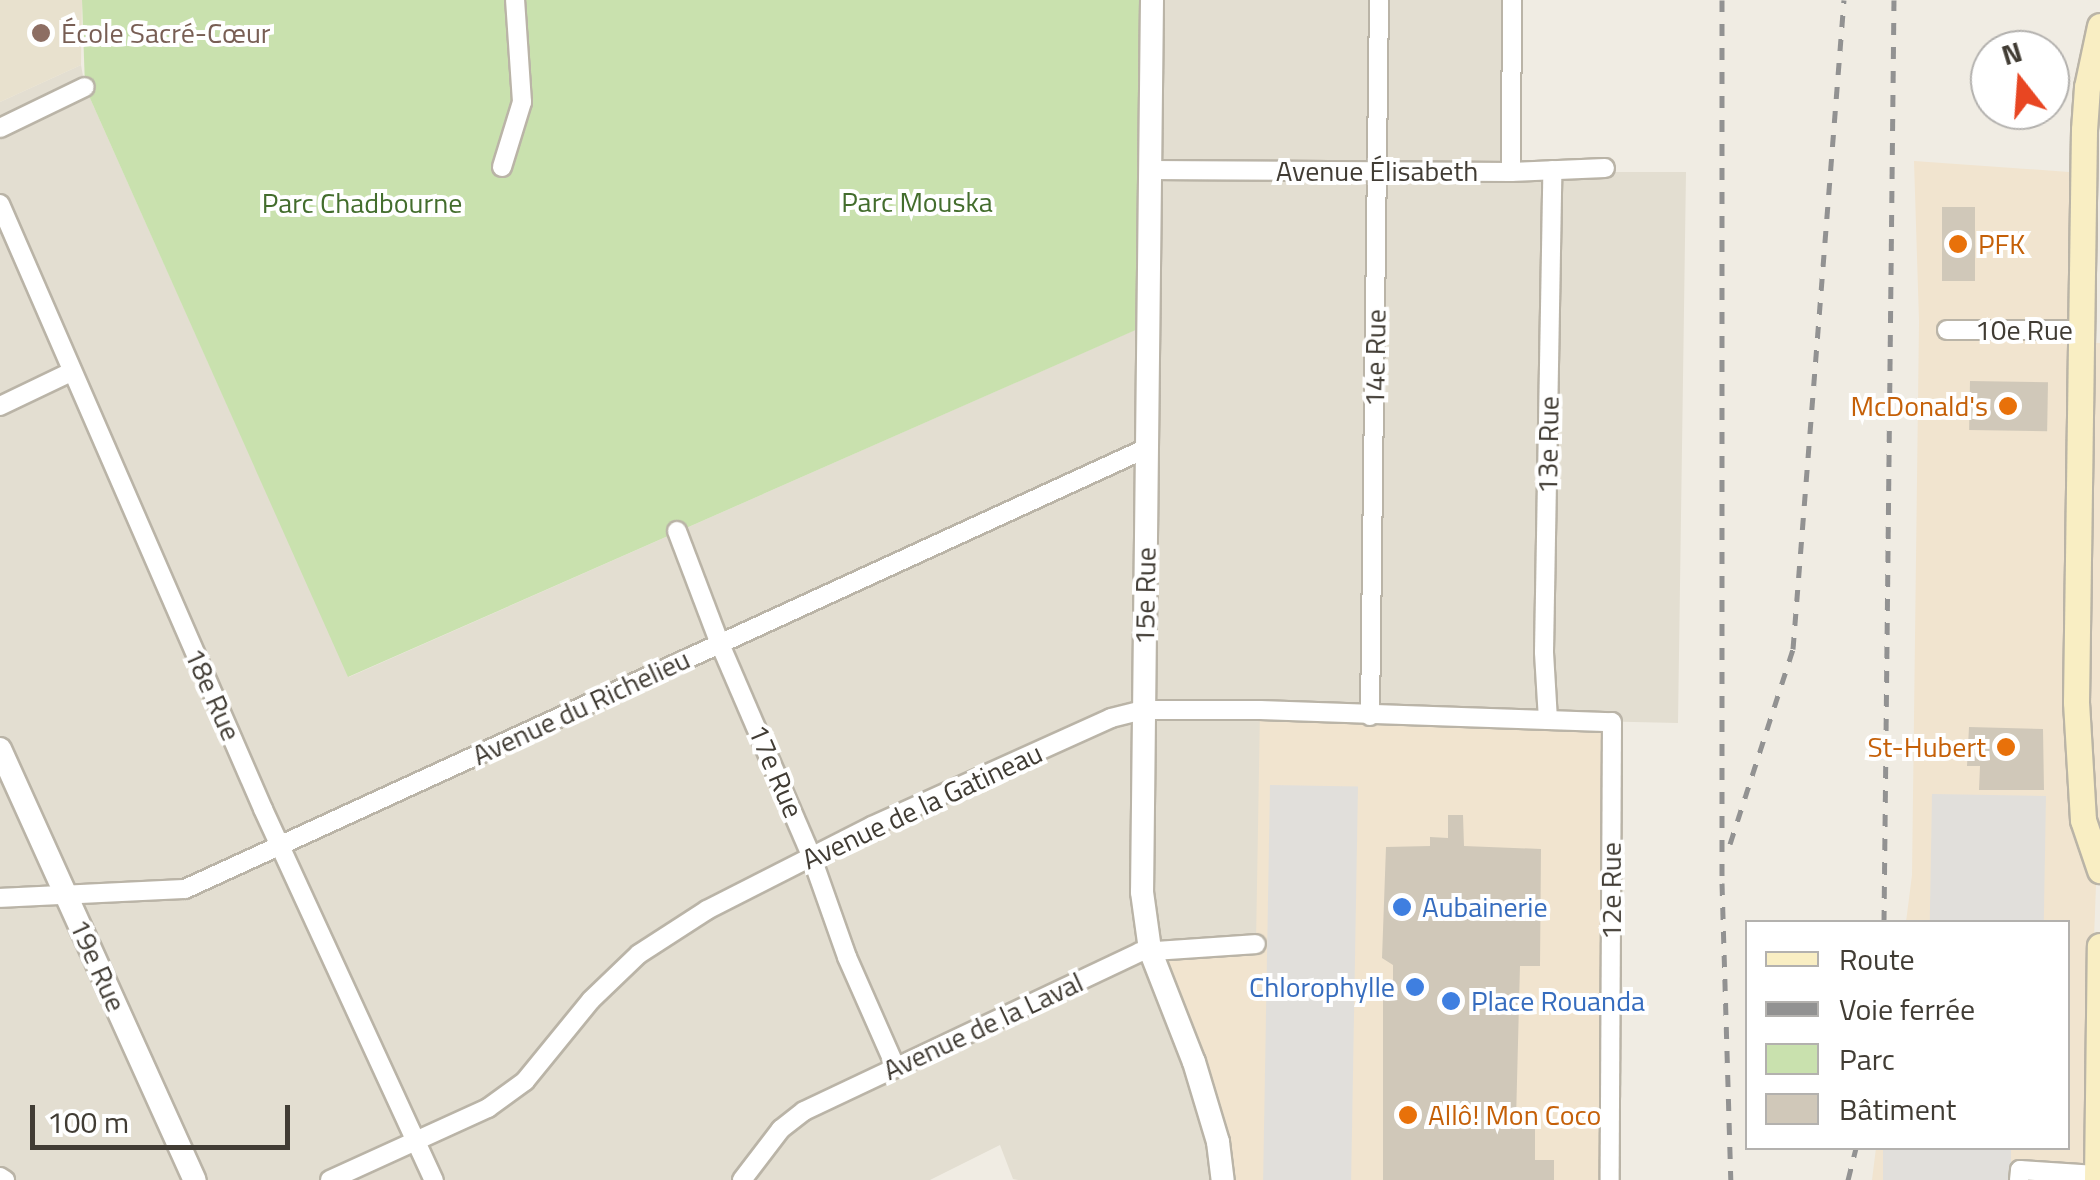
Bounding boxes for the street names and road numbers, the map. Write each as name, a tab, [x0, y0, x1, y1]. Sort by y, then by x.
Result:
street label: Avenue Élisabeth	[1276, 154, 1478, 188]
street label: 14e Rue	[1357, 309, 1393, 407]
street label: 10e Rue	[1975, 313, 2073, 347]
street label: 13e Rue	[1530, 396, 1566, 494]
street label: 15e Rue	[1127, 547, 1163, 645]
street label: 18e Rue	[178, 642, 248, 746]
street label: Avenue du Richelieu	[467, 642, 695, 772]
street label: 17e Rue	[741, 719, 811, 823]
street label: Avenue de la Gatineau	[797, 736, 1047, 876]
street label: 12e Rue	[1594, 842, 1628, 940]
street label: 19e Rue	[63, 913, 133, 1017]
street label: Avenue de la Laval	[878, 965, 1088, 1087]

